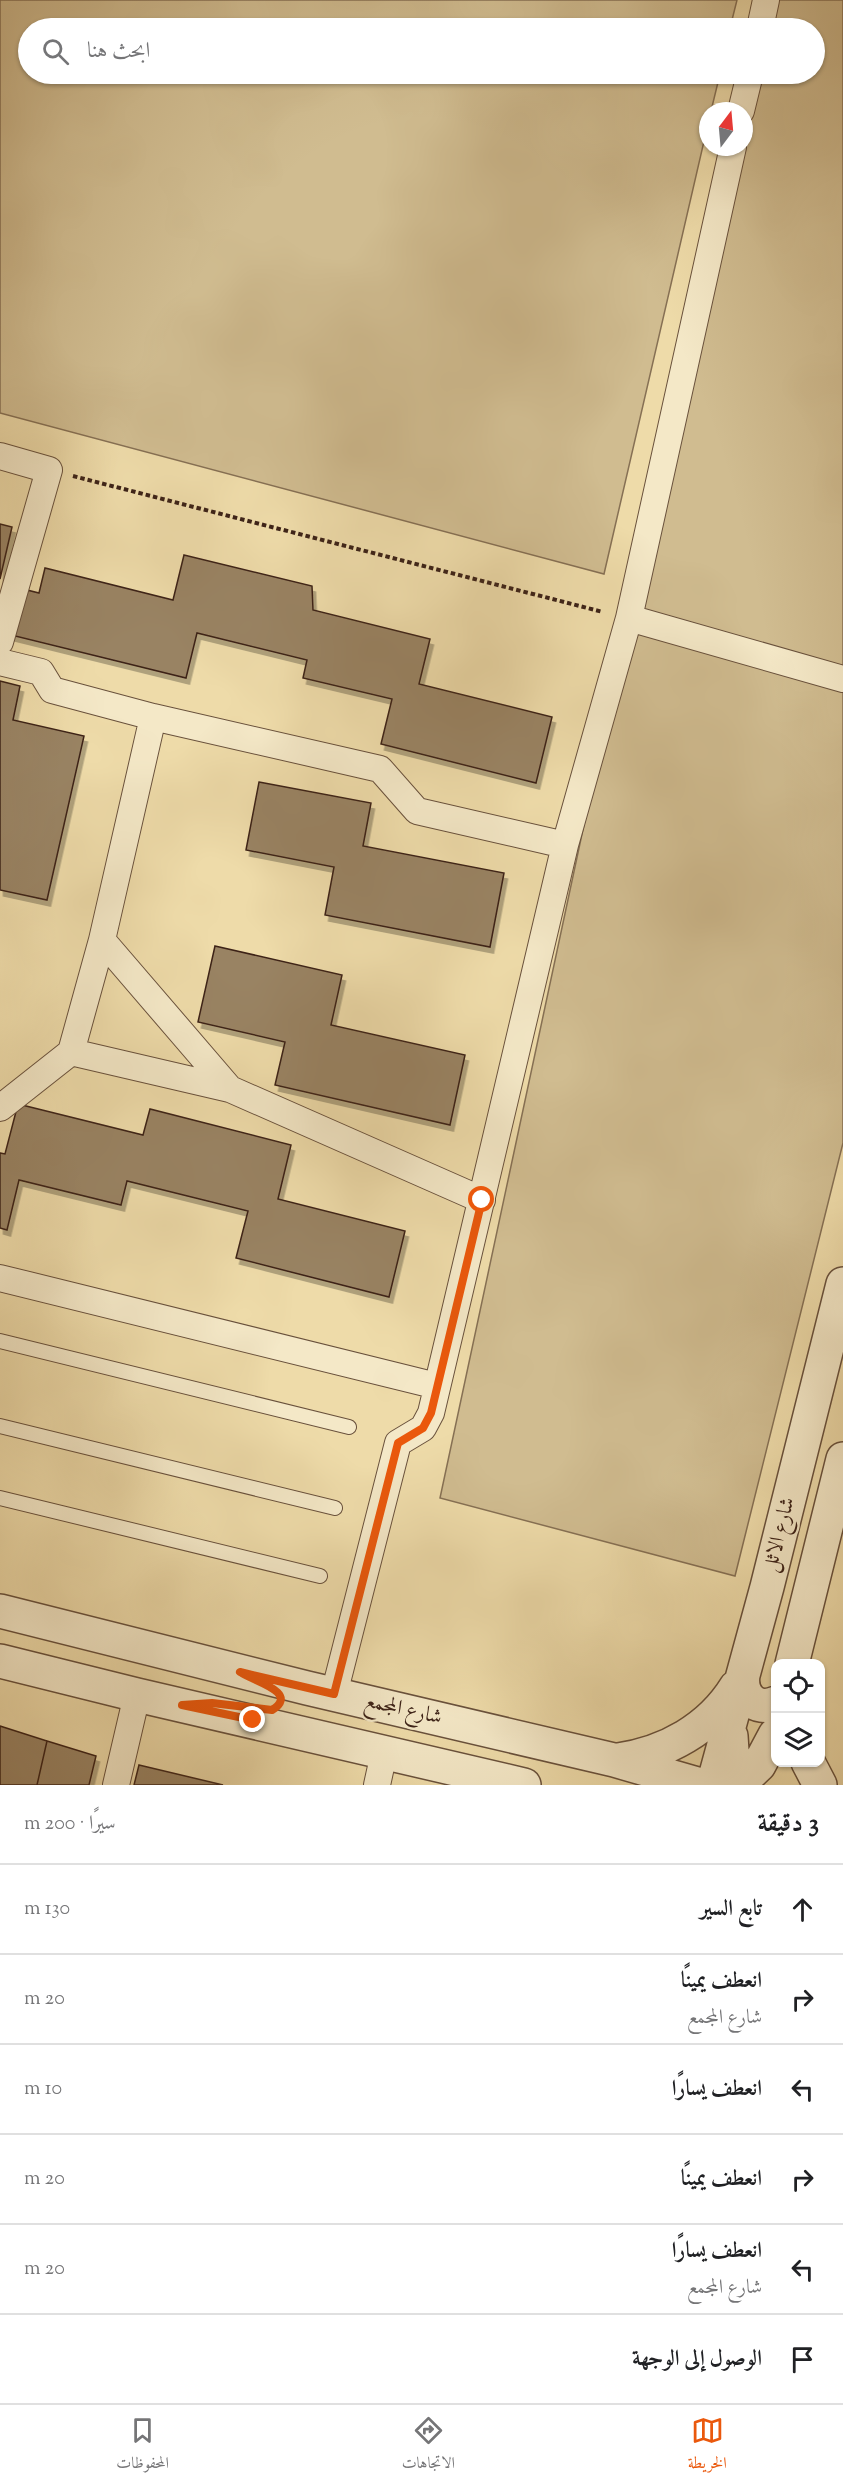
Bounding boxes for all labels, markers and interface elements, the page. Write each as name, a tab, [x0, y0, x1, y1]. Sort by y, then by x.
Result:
search box	[18, 18, 825, 84]
icon: search	[39, 35, 72, 68]
text: ابحث هنا	[87, 36, 150, 68]
north arrow	[699, 102, 753, 156]
route start	[468, 1186, 494, 1212]
street label: شارع الاثل	[756, 1494, 805, 1576]
map controls	[771, 1659, 825, 1767]
button: locate	[771, 1659, 825, 1713]
street label: شارع المجمع	[361, 1687, 445, 1735]
route end	[239, 1706, 265, 1732]
button: layers	[771, 1713, 825, 1767]
text: 3 دقيقة	[758, 1806, 819, 1843]
text: سيرًا · 200 m	[24, 1810, 116, 1839]
icon: ahead	[786, 1893, 819, 1926]
text: تابع السير	[700, 1894, 762, 1926]
text: 130 m	[24, 1895, 70, 1924]
text: انعطف يمينًا	[681, 1966, 762, 1998]
icon: right	[786, 1983, 819, 2016]
text: 20 m	[24, 1985, 65, 2014]
text: شارع المجمع	[687, 2004, 762, 2033]
icon: left	[786, 2073, 819, 2106]
text: انعطف يسارًا	[672, 2074, 762, 2106]
text: 10 m	[24, 2075, 62, 2104]
icon: right	[786, 2163, 819, 2196]
text: انعطف يمينًا	[681, 2164, 762, 2196]
text: 20 m	[24, 2165, 65, 2194]
text: انعطف يسارًا	[672, 2236, 762, 2268]
icon: left	[786, 2253, 819, 2286]
text: 20 m	[24, 2255, 65, 2284]
text: شارع المجمع	[687, 2274, 762, 2303]
icon: arrive	[786, 2343, 819, 2376]
text: الوصول إلى الوجهة	[632, 2344, 762, 2376]
tab: المحفوظات	[116, 2414, 169, 2478]
tab: الاتجاهات	[402, 2414, 455, 2478]
tab: الخريطة	[688, 2414, 727, 2478]

